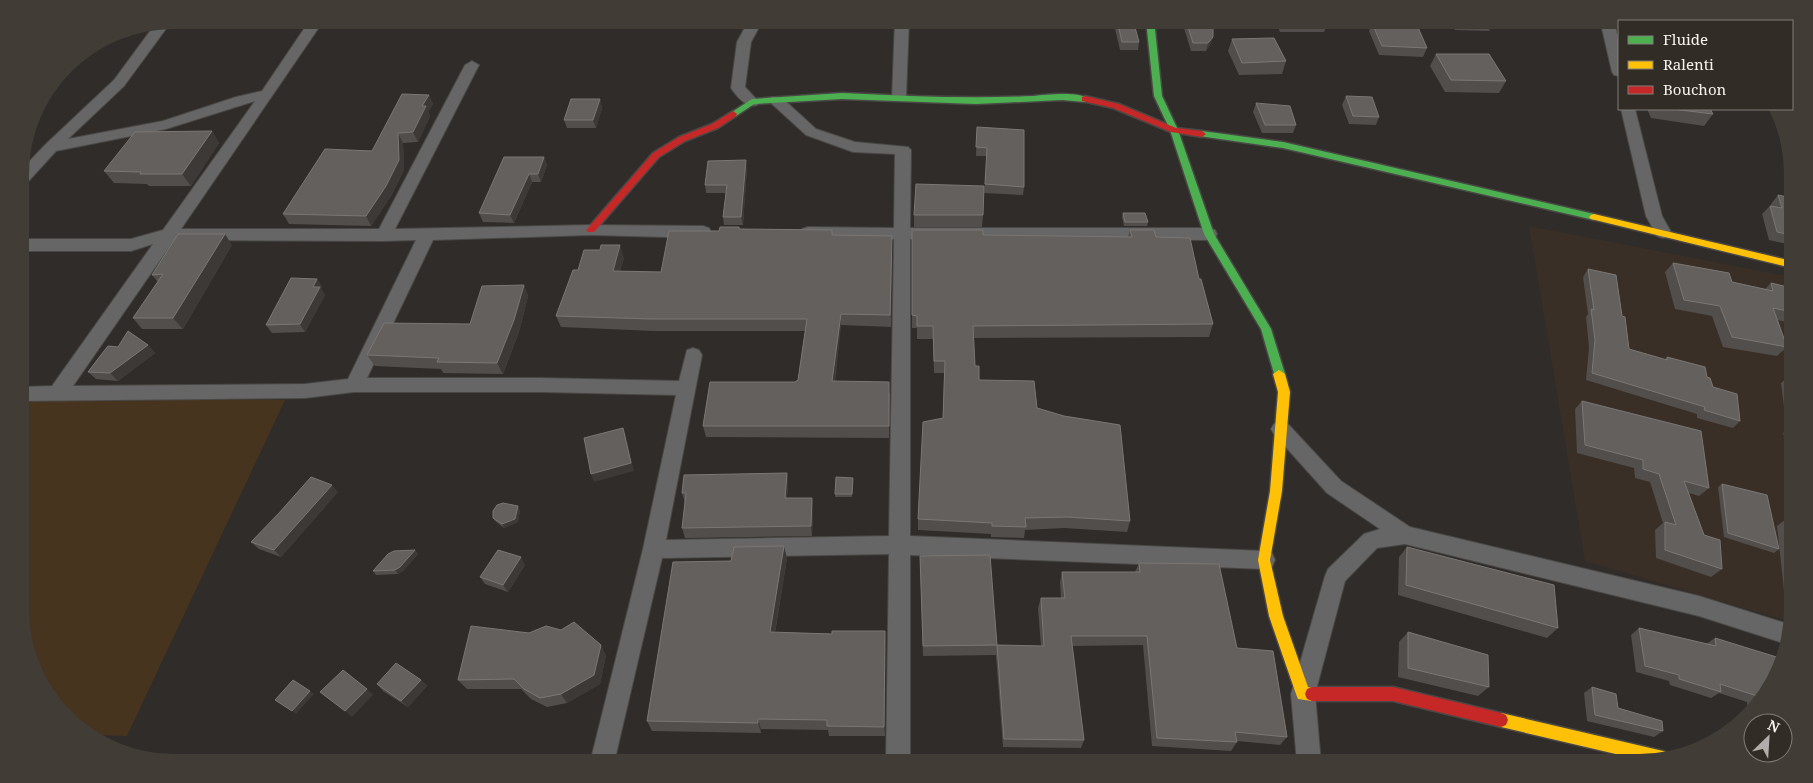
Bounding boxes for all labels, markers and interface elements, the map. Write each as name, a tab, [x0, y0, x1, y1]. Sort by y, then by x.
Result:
legend	[1618, 20, 1793, 110]
text: Fluide	[1663, 29, 1708, 49]
text: Ralenti	[1663, 54, 1714, 74]
text: Bouchon	[1663, 79, 1727, 99]
north arrow	[1743, 713, 1793, 763]
text: N	[1765, 715, 1783, 737]

